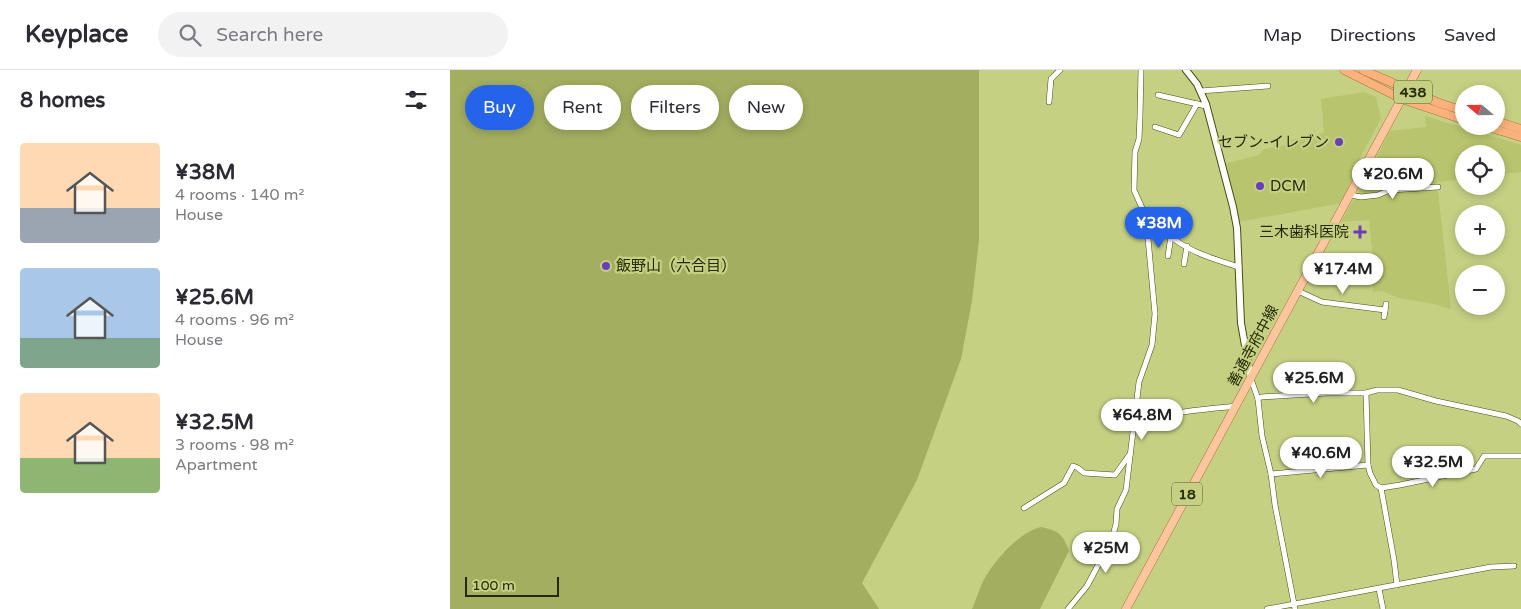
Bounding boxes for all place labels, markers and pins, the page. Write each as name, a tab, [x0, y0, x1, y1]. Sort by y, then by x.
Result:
place label: セブン-イレブン	[1218, 133, 1329, 151]
marker: セブン-イレブン	[1333, 136, 1345, 148]
pin: ¥20.6M	[1352, 158, 1434, 200]
place label: DCM	[1270, 177, 1306, 195]
marker: DCM	[1254, 180, 1266, 192]
pin: ¥38M	[1129, 206, 1189, 249]
place label: 三木歯科医院	[1259, 223, 1349, 241]
marker: 三木歯科医院	[1353, 225, 1367, 239]
pin: ¥17.4M	[1302, 252, 1384, 295]
place label: 飯野山（六合目）	[616, 257, 736, 275]
marker: 飯野山（六合目）	[600, 260, 612, 272]
pin: ¥25.6M	[1273, 362, 1355, 404]
pin: ¥64.8M	[1101, 398, 1183, 441]
pin: ¥40.6M	[1280, 436, 1362, 479]
pin: ¥32.5M	[1392, 446, 1474, 488]
pin: ¥25M	[1076, 532, 1136, 574]

